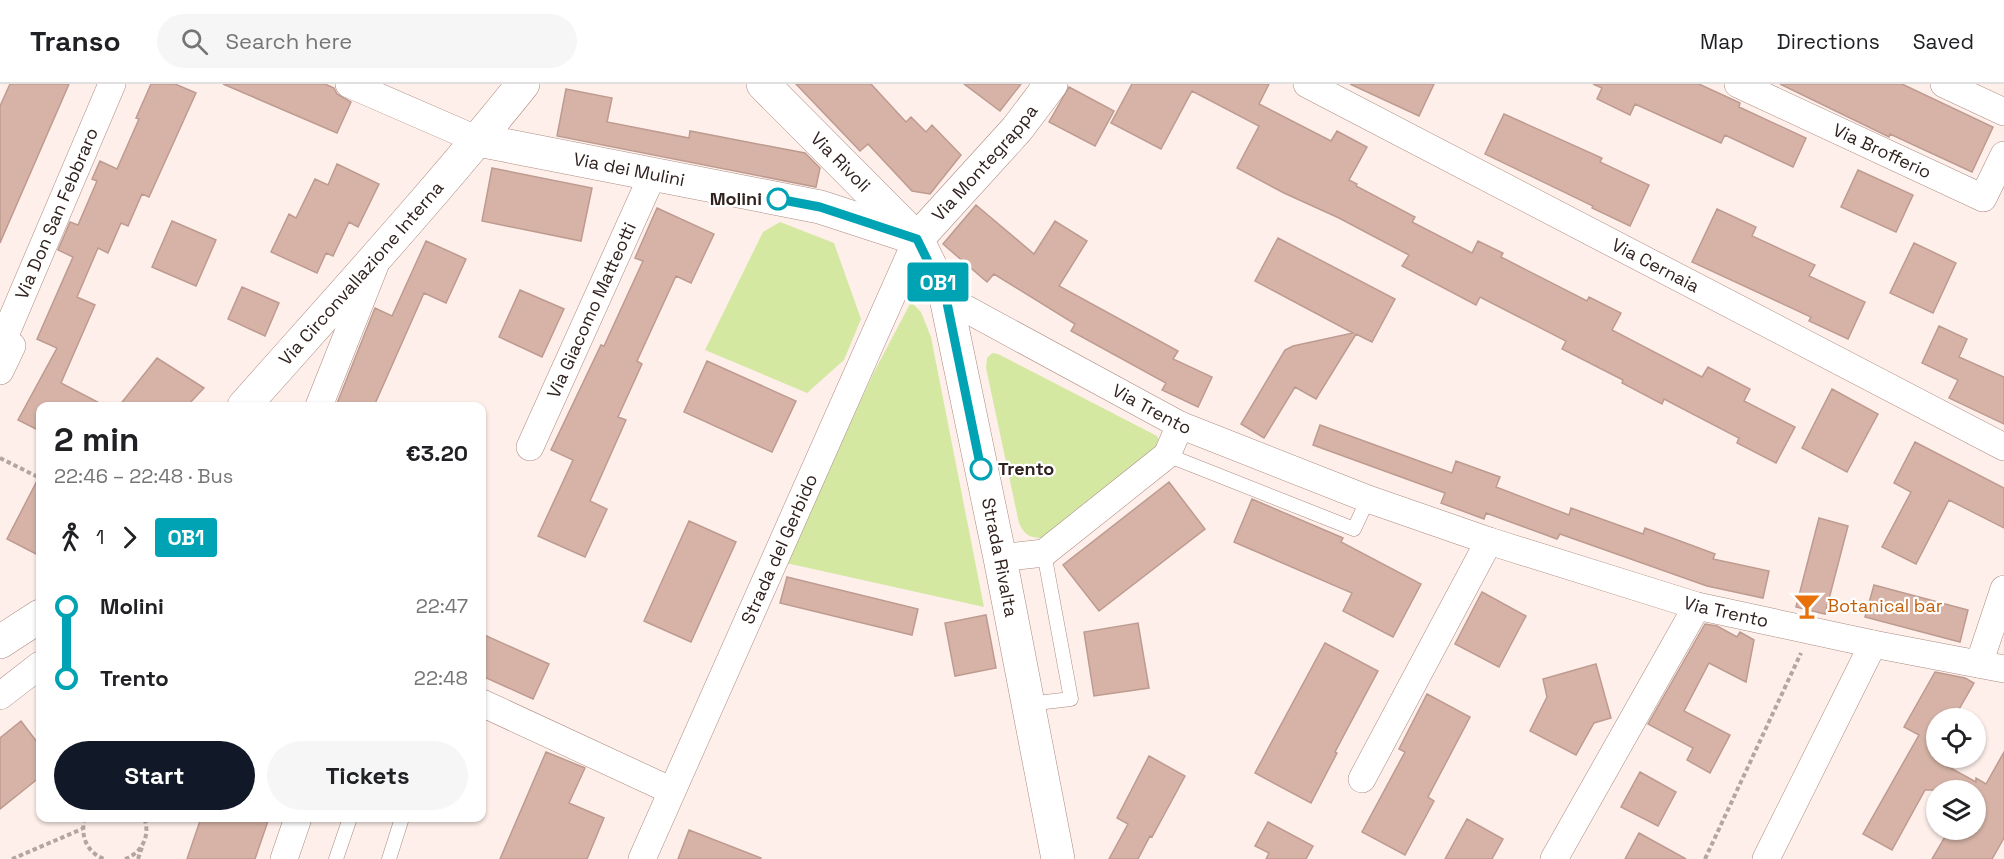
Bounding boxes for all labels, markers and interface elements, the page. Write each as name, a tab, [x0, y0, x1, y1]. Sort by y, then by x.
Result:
search box	[157, 14, 577, 68]
text: Transo	[30, 23, 121, 59]
icon: search	[178, 25, 211, 58]
text: Search here	[226, 27, 352, 55]
text: Map	[1700, 28, 1744, 55]
text: Directions	[1777, 28, 1880, 55]
text: Saved	[1913, 28, 1974, 55]
street label: Via Montegrappa	[927, 100, 1042, 226]
street label: Via Brofferio	[1829, 118, 1935, 183]
street label: Via Don San Febbraro	[10, 124, 103, 303]
street label: Via Rivoli	[806, 127, 876, 197]
street label: Via dei Mulini	[572, 147, 687, 191]
street label: Via Circonvallazione Interna	[274, 176, 448, 370]
place label: Molini	[710, 187, 762, 210]
marker: Molini	[767, 188, 789, 210]
street label: Via Giacomo Matteotti	[542, 218, 641, 402]
street label: Via Cernaia	[1608, 233, 1704, 297]
line badge: OB1	[904, 262, 972, 302]
text: OB1	[919, 269, 957, 296]
street label: Via Trento	[1108, 378, 1195, 439]
text: 2 min	[54, 419, 139, 461]
text: €3.20	[406, 439, 468, 467]
place label: Trento	[998, 457, 1054, 480]
marker: Trento	[970, 458, 992, 480]
text: 22:46 – 22:48 · Bus	[54, 463, 233, 489]
street label: Strada del Gerbido	[736, 470, 822, 628]
street label: Strada Rivalta	[977, 495, 1023, 619]
icon: walk	[54, 521, 87, 554]
icon: forward	[113, 521, 146, 554]
text: 1	[96, 524, 104, 550]
text: OB1	[167, 524, 205, 551]
street label: Via Trento	[1681, 591, 1771, 632]
bar icon: Botanical bar	[1792, 591, 1822, 621]
text: Molini	[100, 592, 164, 620]
text: 22:47	[416, 593, 468, 619]
place label: Botanical bar	[1827, 594, 1943, 617]
text: Trento	[100, 664, 169, 692]
text: 22:48	[414, 665, 468, 691]
map controls	[1926, 708, 1986, 840]
button: locate	[1926, 708, 1986, 768]
button: Start	[54, 741, 255, 810]
button: Tickets	[267, 741, 468, 810]
button: layers	[1926, 780, 1986, 840]

